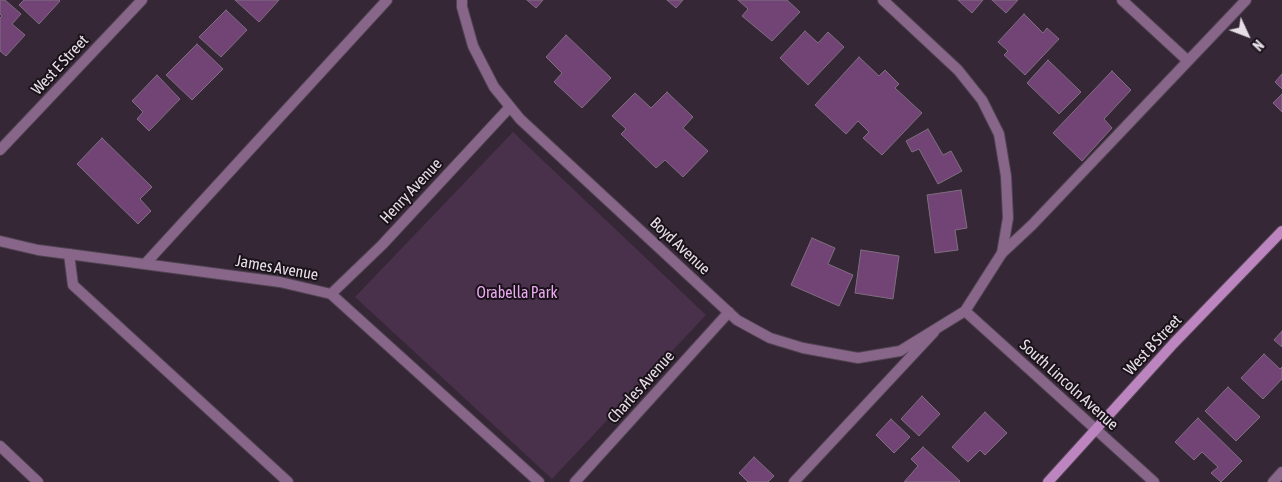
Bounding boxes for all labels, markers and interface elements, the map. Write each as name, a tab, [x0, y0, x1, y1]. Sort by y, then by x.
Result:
north arrow	[1222, 10, 1272, 60]
street label: West E Street	[27, 31, 93, 99]
text: N	[1249, 37, 1267, 54]
street label: Henry Avenue	[376, 154, 446, 228]
street label: Boyd Avenue	[646, 213, 714, 279]
street label: James Avenue	[234, 251, 320, 285]
park label: Orabella Park	[477, 283, 557, 303]
street label: West B Street	[1120, 311, 1186, 379]
street label: South Lincoln Avenue	[1016, 336, 1122, 434]
street label: Charles Avenue	[604, 347, 678, 427]

